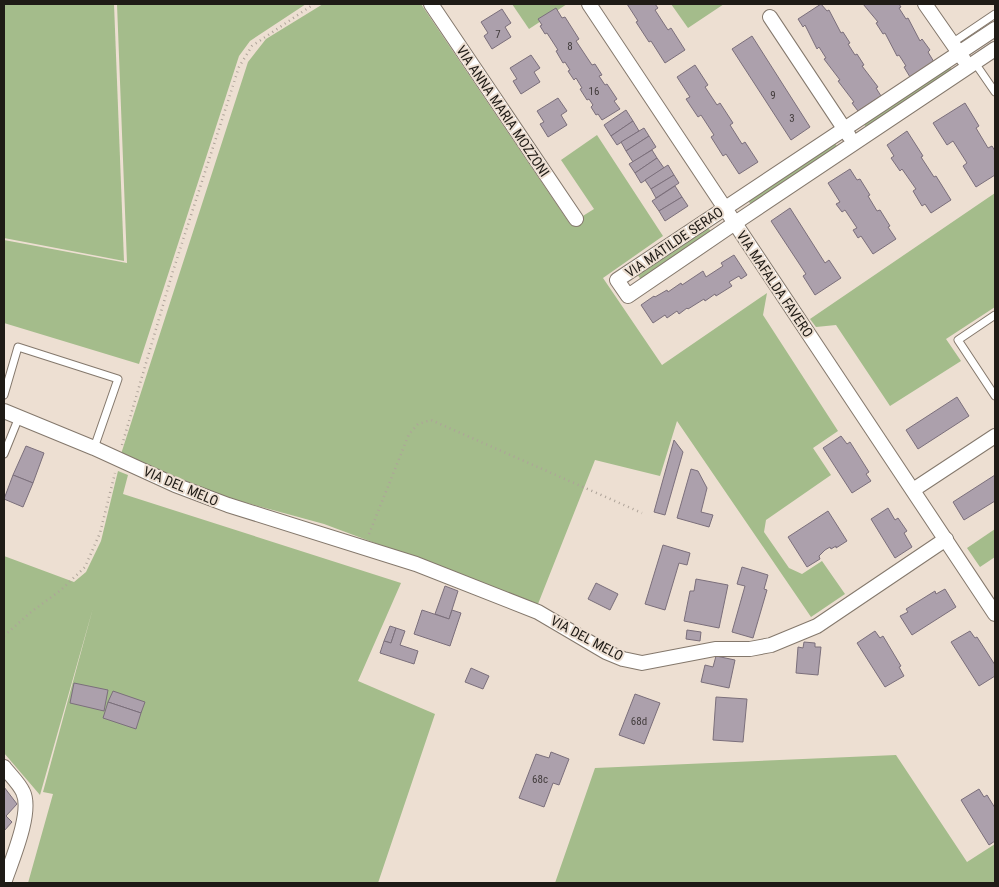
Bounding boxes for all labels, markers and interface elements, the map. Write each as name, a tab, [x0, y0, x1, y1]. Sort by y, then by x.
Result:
house number: 7	[495, 28, 501, 41]
house number: 8	[567, 40, 573, 53]
street label: VIA ANNA MARIA MOZZONI	[453, 42, 553, 180]
house number: 16	[589, 85, 599, 98]
house number: 9	[770, 89, 776, 102]
house number: 3	[789, 112, 795, 125]
street label: VIA MATILDE SERAO	[622, 203, 726, 281]
street label: VIA MAFALDA FAVERO	[734, 228, 816, 340]
street label: VIA DEL MELO	[141, 463, 221, 509]
street label: VIA DEL MELO	[548, 612, 626, 664]
house number: 68d	[631, 715, 647, 728]
house number: 68c	[532, 773, 548, 786]

